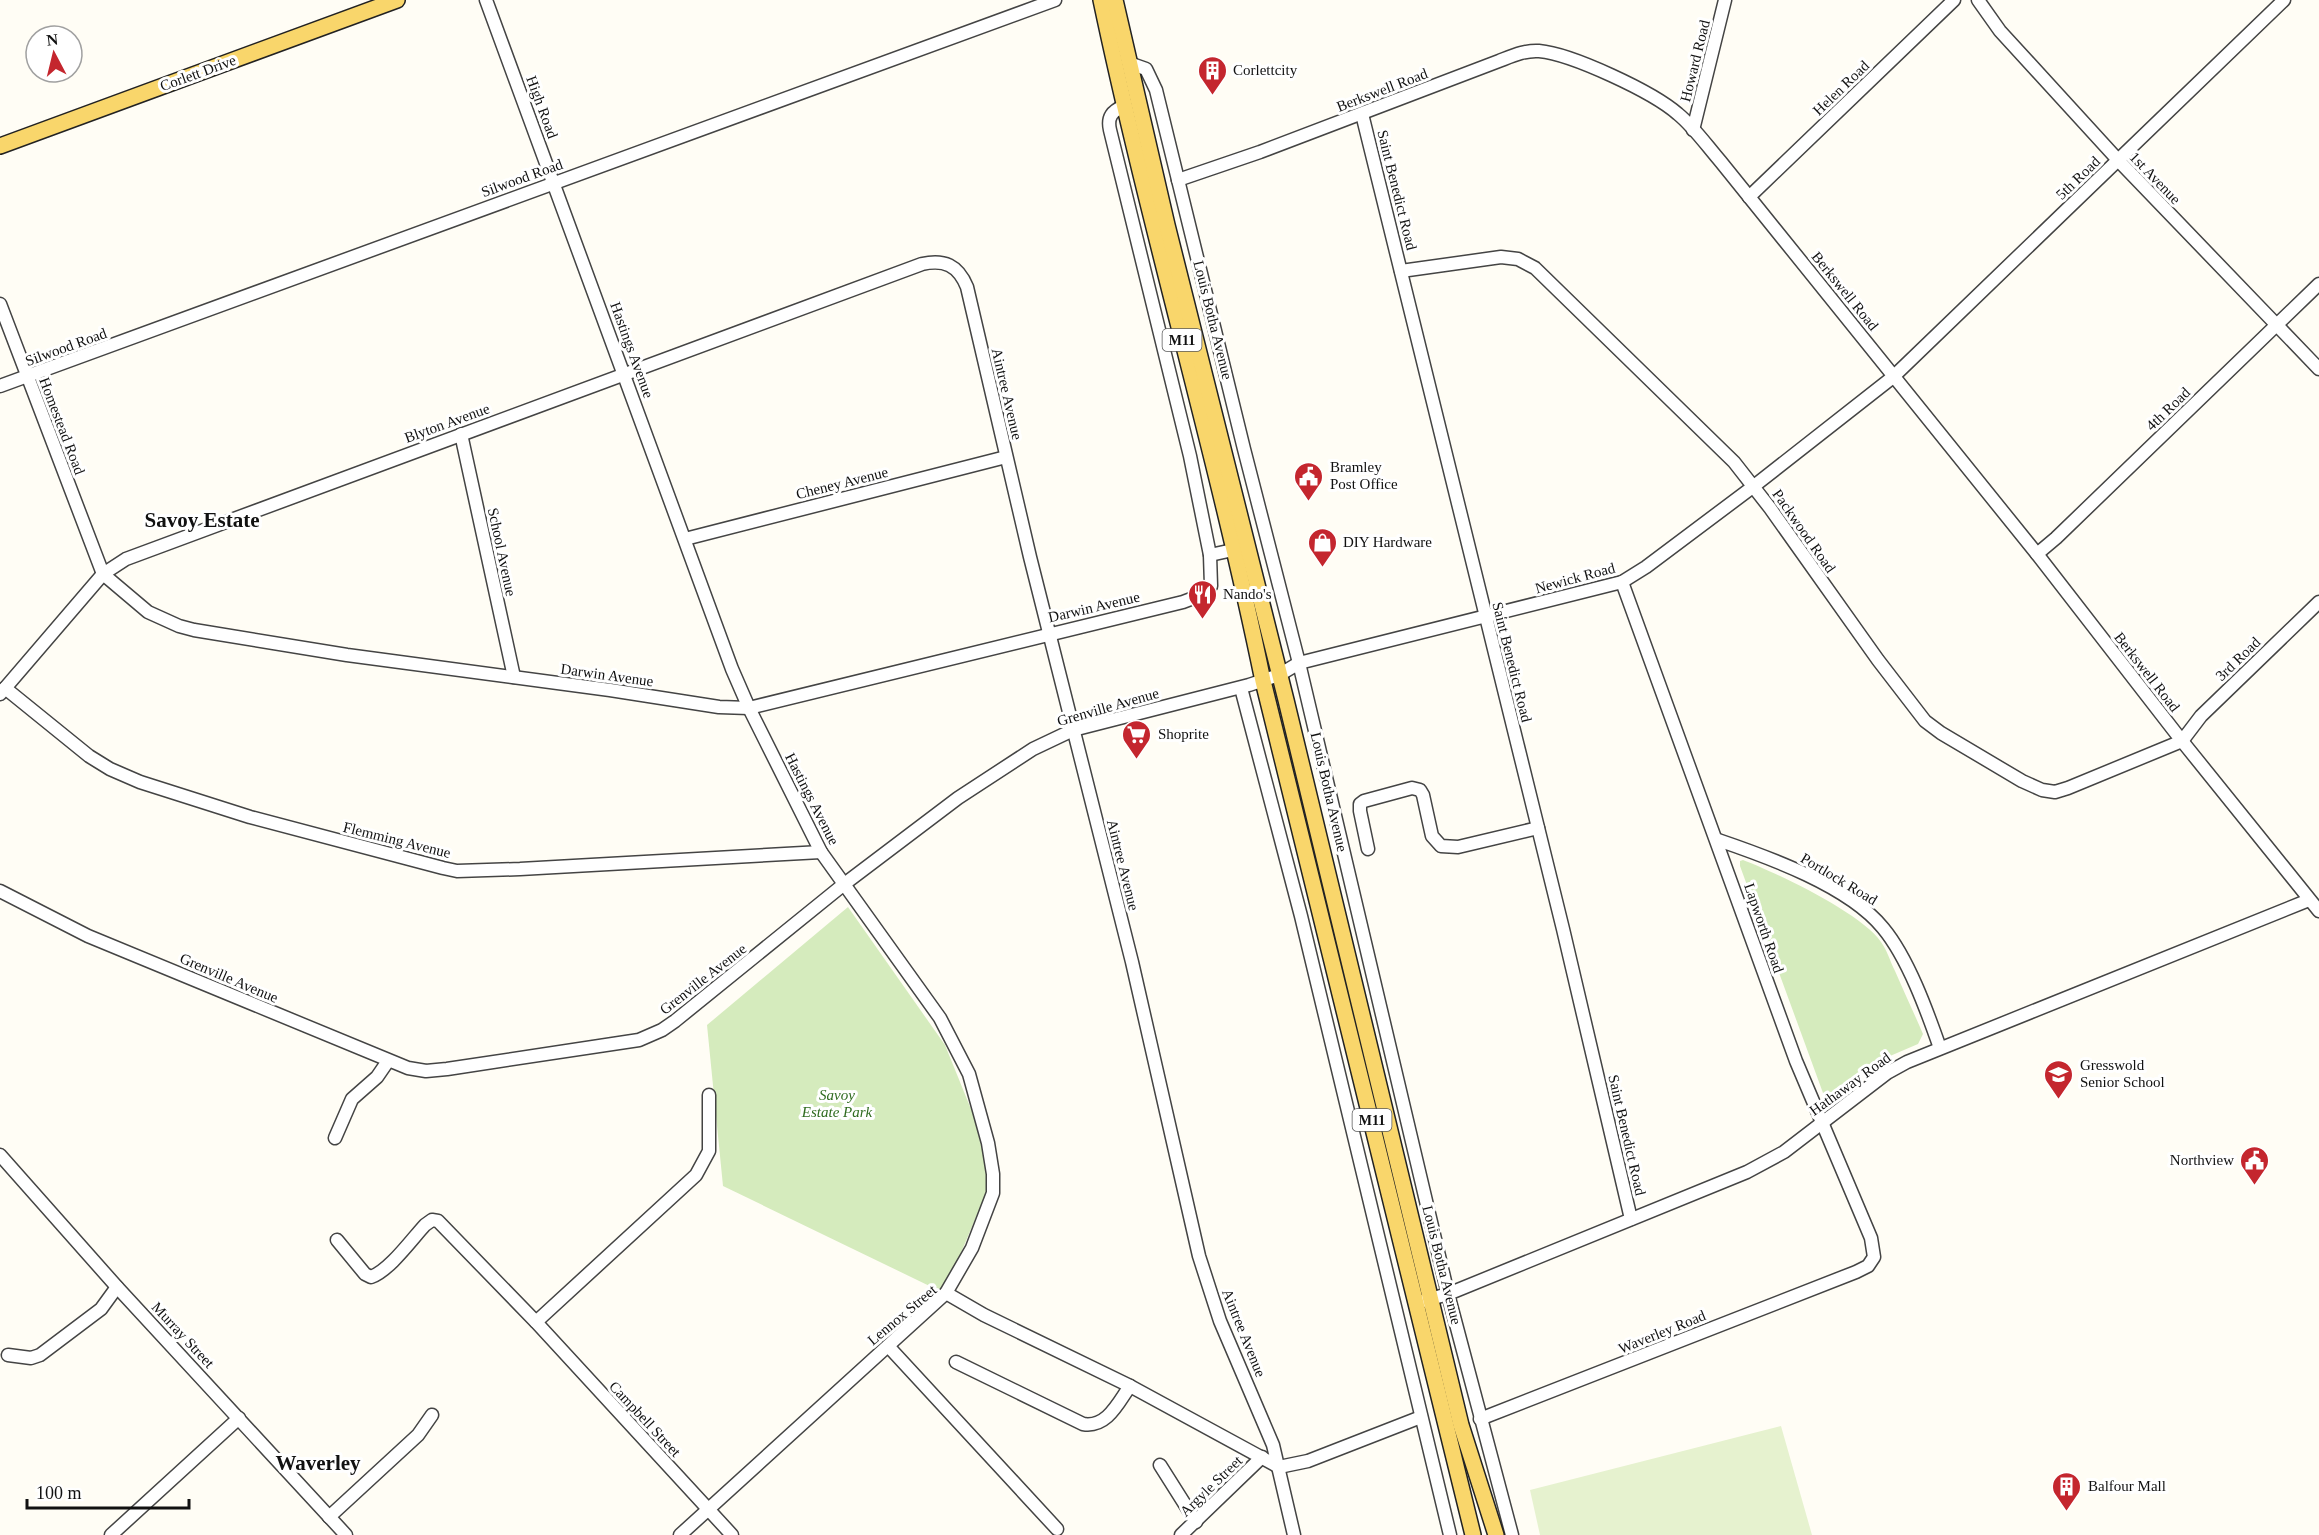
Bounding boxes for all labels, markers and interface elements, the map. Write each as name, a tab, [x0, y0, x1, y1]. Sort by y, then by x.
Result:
street label: Howard Road	[1677, 18, 1713, 104]
north arrow	[24, 24, 84, 84]
text: N	[45, 30, 59, 49]
street label: Corlett Drive	[158, 52, 238, 94]
building icon: Corlettcity	[1196, 54, 1228, 96]
street label: Helen Road	[1810, 57, 1873, 118]
place label: Corlettcity	[1233, 62, 1298, 78]
street label: Berkswell Road	[1334, 65, 1430, 115]
street label: High Road	[523, 74, 561, 141]
street label: Saint Benedict Road	[1374, 128, 1420, 252]
street label: 1st Avenue	[2126, 149, 2184, 208]
street label: 5th Road	[2053, 153, 2104, 203]
street label: Silwood Road	[479, 156, 565, 200]
street label: Berkswell Road	[1809, 249, 1882, 334]
street label: Louis Botha Avenue	[1190, 259, 1236, 382]
street label: Hastings Avenue	[607, 300, 657, 400]
street label: Silwood Road	[23, 325, 109, 369]
road number: M11	[1162, 329, 1202, 351]
street label: Aintree Avenue	[989, 347, 1025, 442]
street label: Homestead Road	[36, 375, 88, 477]
street label: 4th Road	[2143, 384, 2194, 434]
street label: Blyton Avenue	[402, 400, 492, 446]
place label: Bramley Post Office	[1330, 459, 1398, 492]
public building icon: Bramley Post Office	[1293, 460, 1325, 502]
street label: Cheney Avenue	[794, 464, 890, 502]
street label: Packwood Road	[1769, 486, 1839, 576]
street label: School Avenue	[485, 506, 519, 598]
district label: Savoy Estate	[145, 508, 259, 532]
shop icon: DIY Hardware	[1306, 526, 1338, 568]
place label: DIY Hardware	[1343, 534, 1432, 550]
street label: Newick Road	[1533, 560, 1617, 596]
restaurant icon: Nando's	[1186, 578, 1218, 620]
place label: Nando's	[1223, 586, 1272, 602]
street label: Darwin Avenue	[1047, 589, 1142, 625]
street label: Saint Benedict Road	[1489, 600, 1535, 724]
street label: Berkswell Road	[2111, 629, 2183, 715]
street label: 3rd Road	[2213, 634, 2264, 684]
street label: Darwin Avenue	[560, 661, 655, 689]
street label: Grenville Avenue	[1055, 685, 1161, 729]
supermarket icon: Shoprite	[1121, 718, 1153, 760]
place label: Shoprite	[1158, 726, 1209, 742]
street label: Louis Botha Avenue	[1307, 731, 1351, 854]
street label: Hastings Avenue	[782, 750, 842, 848]
street label: Aintree Avenue	[1104, 818, 1142, 913]
street label: Flemming Avenue	[342, 819, 453, 861]
street label: Portlock Road	[1798, 850, 1881, 908]
street label: Lapworth Road	[1741, 881, 1787, 975]
street label: Grenville Avenue	[657, 940, 750, 1018]
street label: Grenville Avenue	[177, 950, 281, 1006]
street label: Hathaway Road	[1806, 1049, 1894, 1119]
place label: Gresswold Senior School	[2080, 1057, 2165, 1090]
school or university icon: Gresswold Senior School	[2043, 1058, 2075, 1100]
street label: Saint Benedict Road	[1605, 1073, 1649, 1197]
park label: Savoy Estate Park	[801, 1087, 873, 1120]
road number: M11	[1352, 1109, 1392, 1131]
public building icon: Northview	[2239, 1144, 2271, 1186]
place label: Northview	[2170, 1152, 2234, 1168]
street label: Louis Botha Avenue	[1419, 1204, 1465, 1327]
street label: Lennox Street	[864, 1281, 940, 1348]
street label: Aintree Avenue	[1219, 1287, 1269, 1380]
street label: Murray Street	[149, 1299, 218, 1372]
street label: Waverley Road	[1616, 1307, 1708, 1357]
street label: Campbell Street	[606, 1378, 685, 1461]
district label: Waverley	[275, 1451, 361, 1475]
street label: Argyle Street	[1177, 1452, 1246, 1520]
building icon: Balfour Mall	[2051, 1470, 2083, 1512]
scale bar	[27, 1472, 189, 1510]
place label: Balfour Mall	[2088, 1478, 2166, 1494]
text: 100 m	[36, 1483, 82, 1503]

